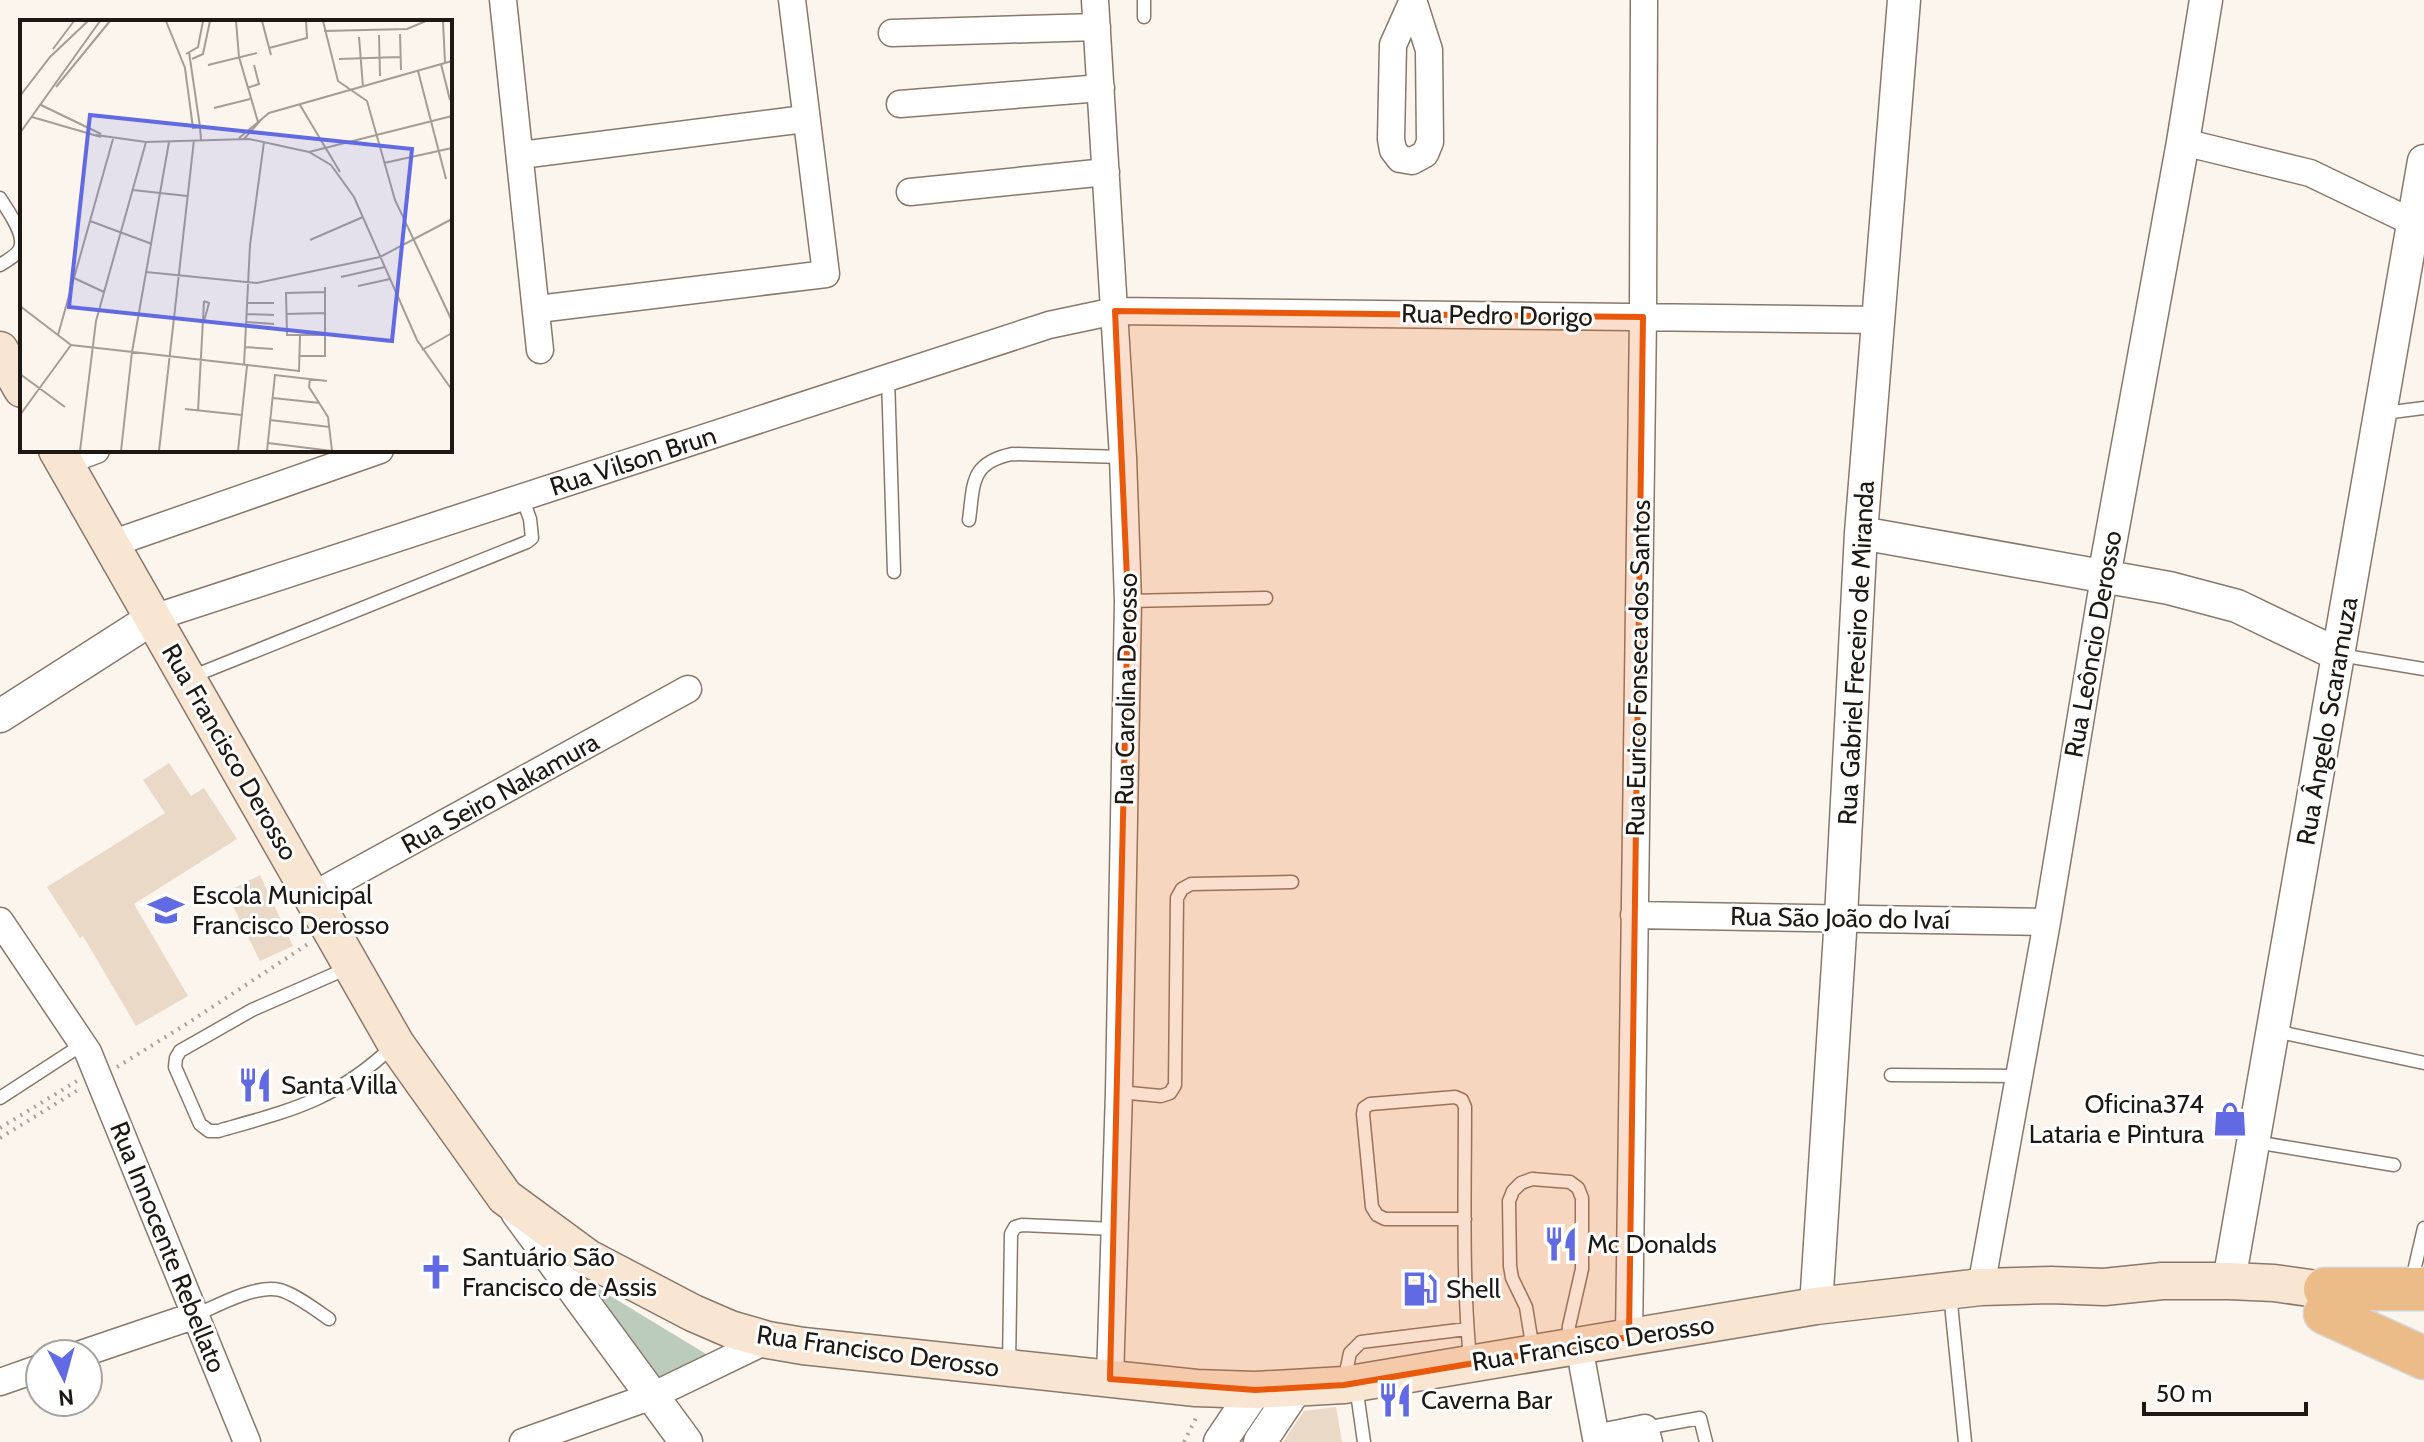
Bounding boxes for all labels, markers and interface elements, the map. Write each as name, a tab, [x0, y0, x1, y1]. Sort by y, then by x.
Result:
inset map	[20, 20, 452, 452]
street label: Rua Pedro Dorigo	[1401, 297, 1593, 333]
street label: Rua Vilson Brun	[546, 419, 720, 503]
street label: Rua Gabriel Freceiro de Miranda	[1831, 480, 1881, 826]
street label: Rua Eurico Fonseca dos Santos	[1619, 499, 1657, 837]
street label: Rua Leôncio Derosso	[2057, 528, 2129, 760]
street label: Rua Carolina Derosso	[1108, 572, 1144, 806]
street label: Rua Ângelo Scaramuza	[2289, 594, 2365, 848]
street label: Rua Francisco Derosso	[155, 638, 305, 866]
street label: Rua Seiro Nakamura	[396, 725, 605, 861]
place label: Escola Municipal Francisco Derosso	[192, 879, 389, 941]
school or university icon: Escola Municipal Francisco Derosso	[147, 891, 185, 929]
street label: Rua São João do Ivaí	[1730, 900, 1951, 936]
restaurant icon: Santa Villa	[236, 1066, 274, 1104]
place label: Santa Villa	[281, 1069, 398, 1101]
place label: Oficina374 Lataria e Pintura	[2029, 1088, 2205, 1150]
shop icon: Oficina374 Lataria e Pintura	[2211, 1100, 2249, 1138]
street label: Rua Innocente Rebellato	[103, 1117, 233, 1377]
restaurant icon: Mc Donalds	[1542, 1225, 1580, 1263]
place label: Mc Donalds	[1587, 1228, 1717, 1260]
place label: Santuário São Francisco de Assis	[462, 1241, 657, 1303]
church icon: Santuário São Francisco de Assis	[417, 1253, 455, 1291]
fuel station icon: Shell	[1401, 1270, 1439, 1308]
place label: Shell	[1446, 1273, 1501, 1305]
street label: Rua Francisco Derosso	[1470, 1308, 1716, 1378]
street label: Rua Francisco Derosso	[755, 1318, 1001, 1384]
north arrow	[24, 1338, 104, 1418]
scale bar	[2144, 1366, 2306, 1416]
text: 50 m	[2156, 1379, 2212, 1408]
restaurant icon: Caverna Bar	[1376, 1381, 1414, 1419]
text: N	[57, 1383, 75, 1412]
place label: Caverna Bar	[1421, 1384, 1553, 1416]

